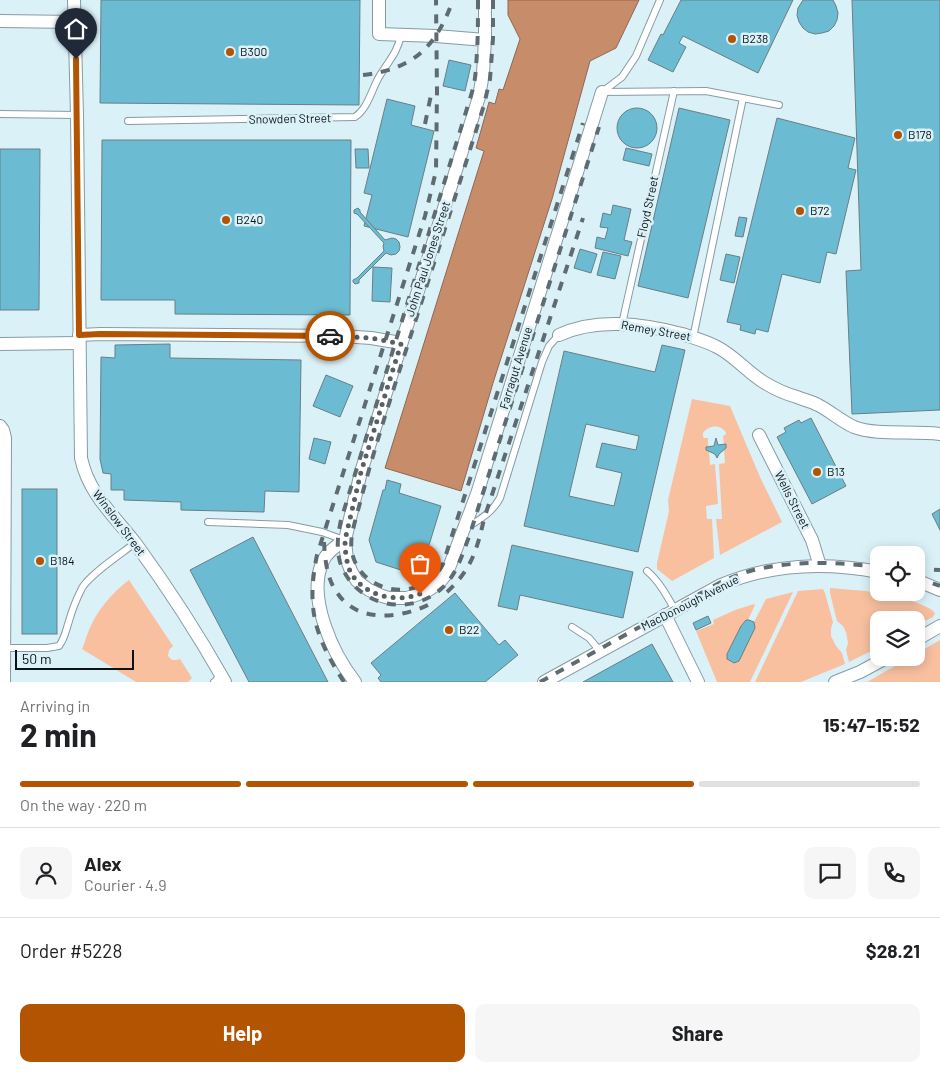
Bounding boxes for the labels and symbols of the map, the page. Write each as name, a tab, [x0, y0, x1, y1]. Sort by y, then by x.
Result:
pin	[55, 8, 97, 59]
place label: B238	[742, 31, 768, 45]
marker: B238	[726, 33, 738, 45]
place label: B300	[240, 44, 267, 58]
marker: B300	[224, 46, 236, 58]
street label: Snowden Street	[249, 110, 331, 126]
place label: B178	[908, 127, 932, 141]
marker: B178	[892, 129, 904, 141]
street label: Floyd Street	[634, 175, 660, 239]
street label: John Paul Jones Street	[402, 199, 452, 318]
place label: B72	[810, 203, 830, 217]
marker: B72	[794, 205, 806, 217]
place label: B240	[236, 212, 263, 226]
marker: B240	[220, 214, 232, 226]
courier	[305, 311, 355, 361]
street label: Remey Street	[620, 317, 692, 343]
street label: Farragut Avenue	[496, 325, 534, 410]
place label: B13	[827, 464, 845, 478]
marker: B13	[811, 466, 823, 478]
street label: Wells Street	[772, 468, 813, 531]
street label: Winslow Street	[91, 487, 149, 558]
pin	[399, 543, 441, 594]
place label: B184	[50, 553, 75, 567]
marker: B184	[34, 555, 46, 567]
street label: MacDonough Avenue	[638, 571, 741, 633]
place label: B22	[459, 622, 479, 636]
marker: B22	[443, 624, 455, 636]
scale bar	[15, 647, 134, 670]

